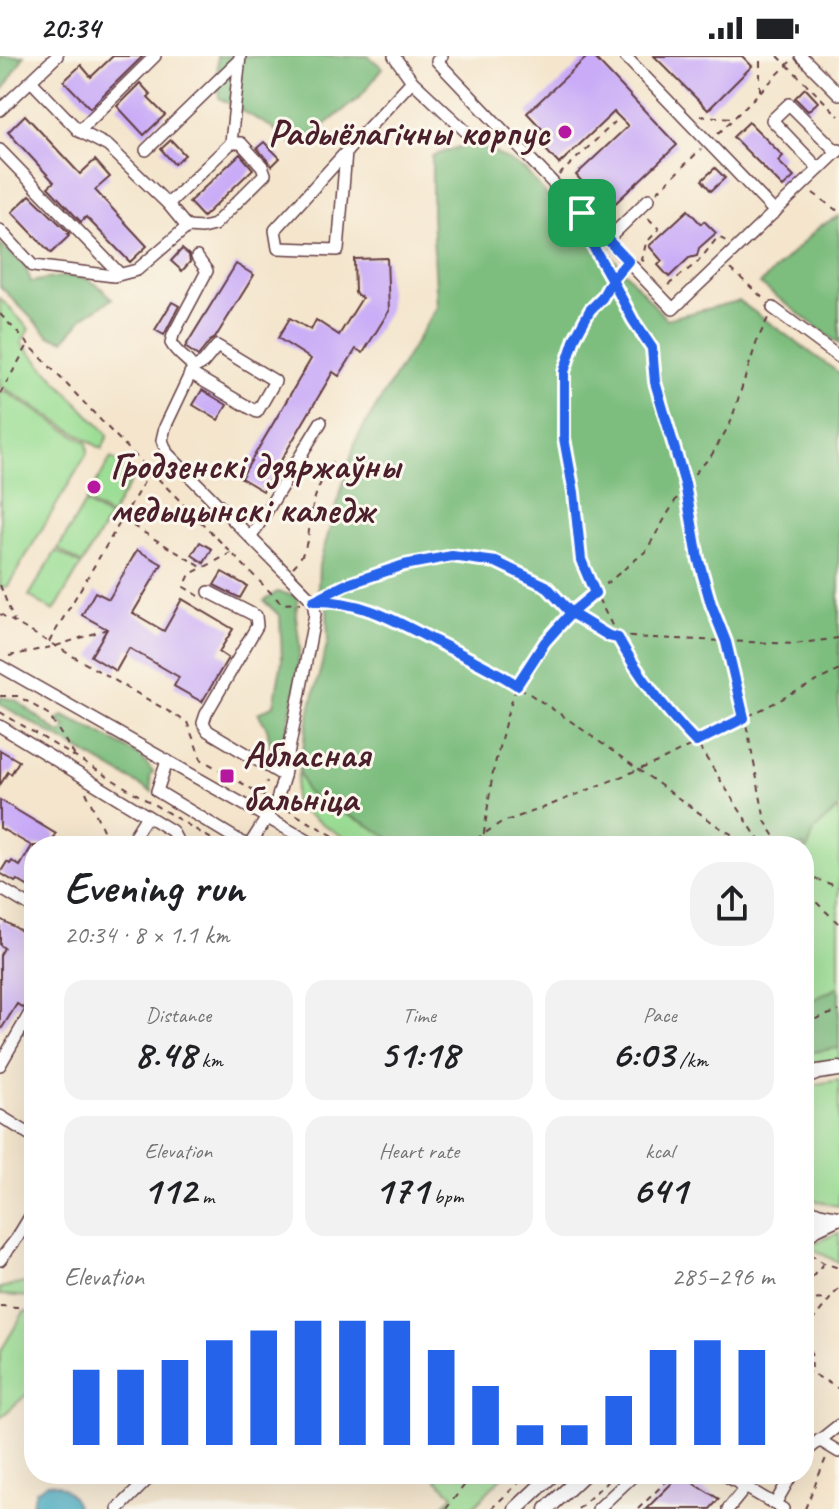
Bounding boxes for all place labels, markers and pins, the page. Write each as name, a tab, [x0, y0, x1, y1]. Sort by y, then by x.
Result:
place label: Радыёлагічны корпус	[268, 109, 551, 156]
marker: Радыёлагічны корпус	[556, 123, 574, 141]
pin	[548, 179, 616, 247]
place label: Гродзенскі дзяржаўны медыцынскі каледж	[110, 442, 403, 533]
marker: Гродзенскі дзяржаўны медыцынскі каледж	[85, 478, 103, 496]
place label: Абласная бальніца	[243, 731, 372, 822]
marker: Абласная бальніца	[218, 767, 236, 785]

